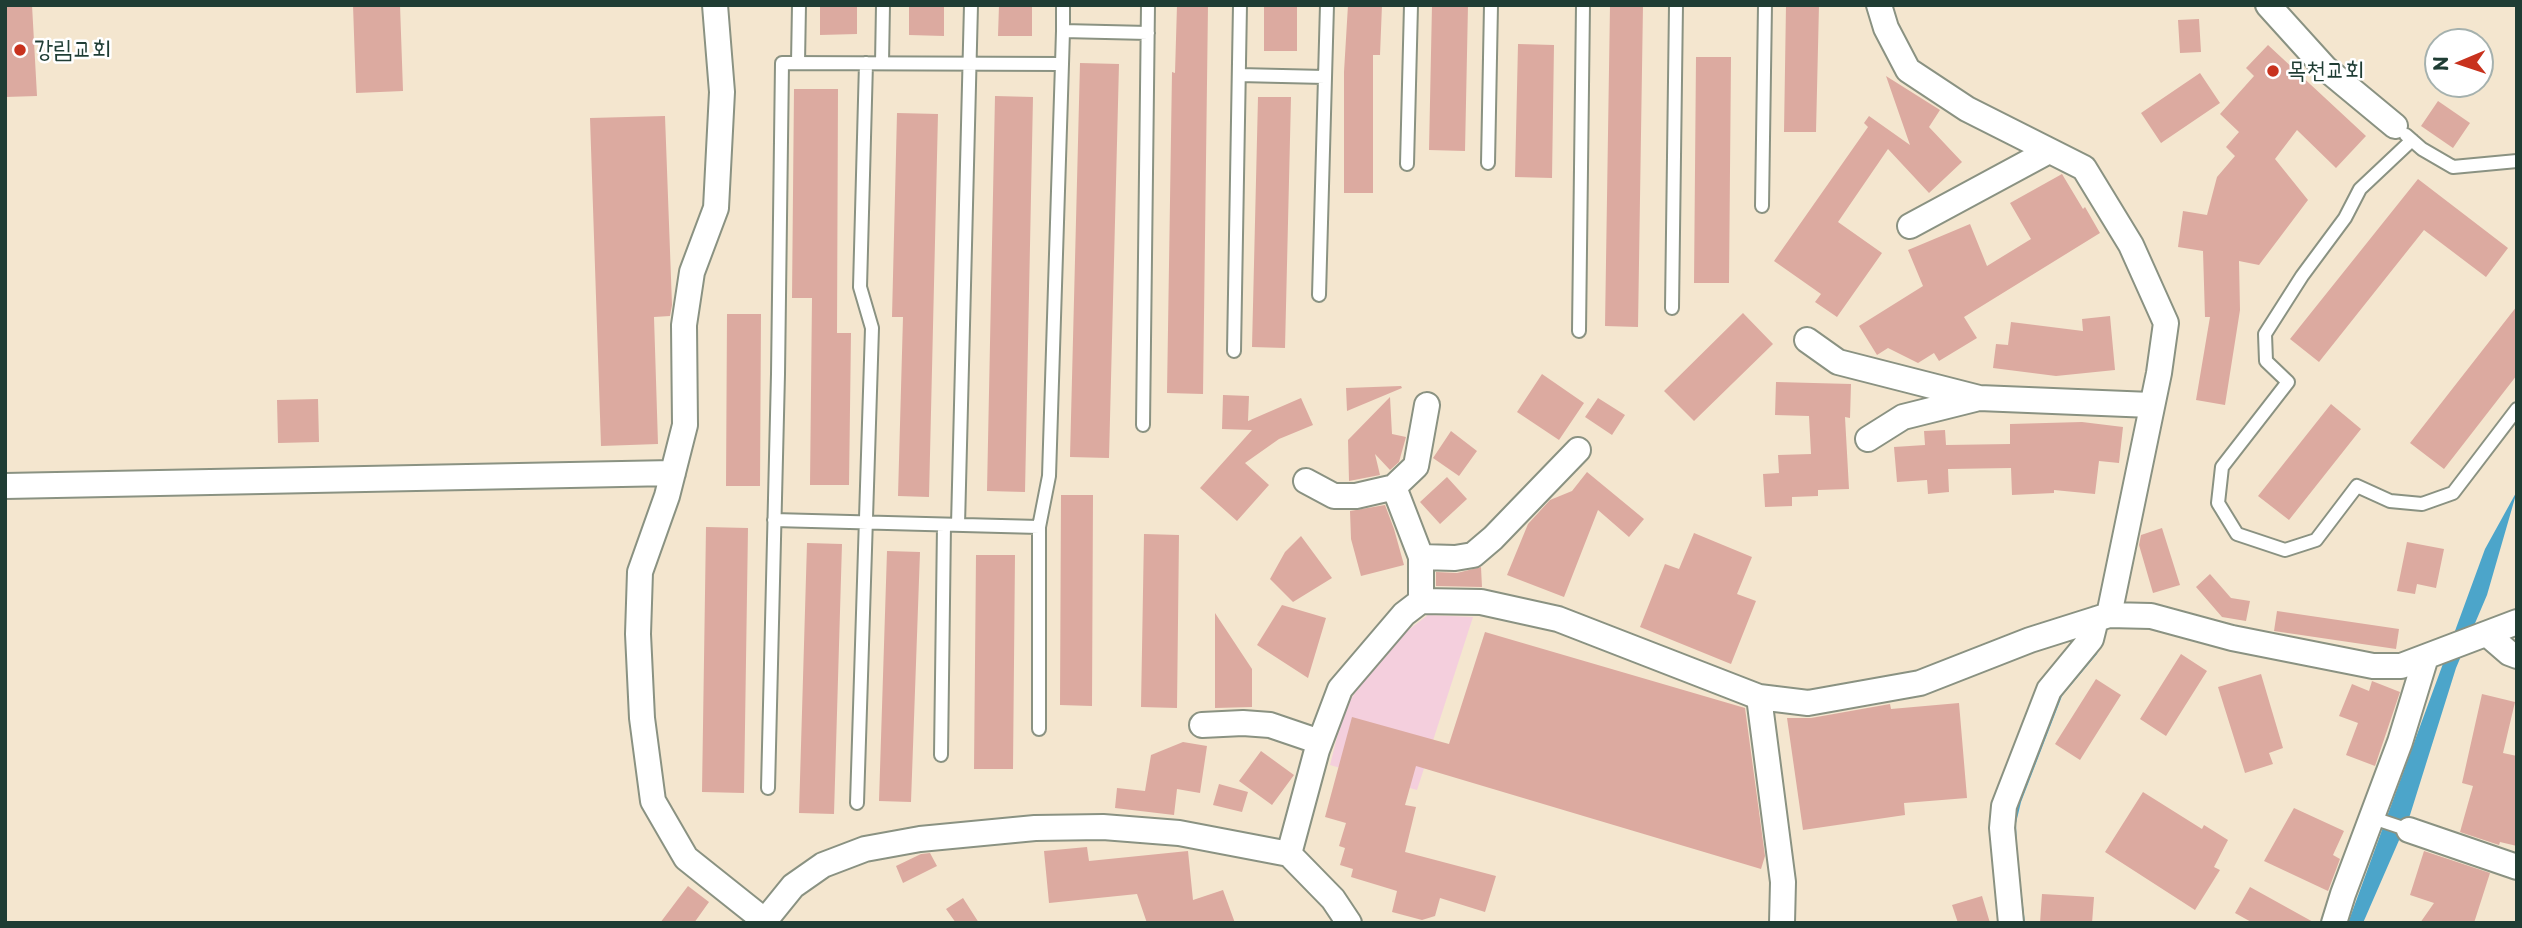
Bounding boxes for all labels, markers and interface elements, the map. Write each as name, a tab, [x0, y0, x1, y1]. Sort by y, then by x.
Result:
north arrow	[2424, 28, 2494, 98]
place label: 강림교회	[34, 36, 111, 64]
marker: 강림교회	[12, 42, 28, 58]
text: N	[2426, 56, 2454, 72]
place label: 목천교회	[2287, 57, 2364, 85]
marker: 목천교회	[2265, 63, 2281, 79]

